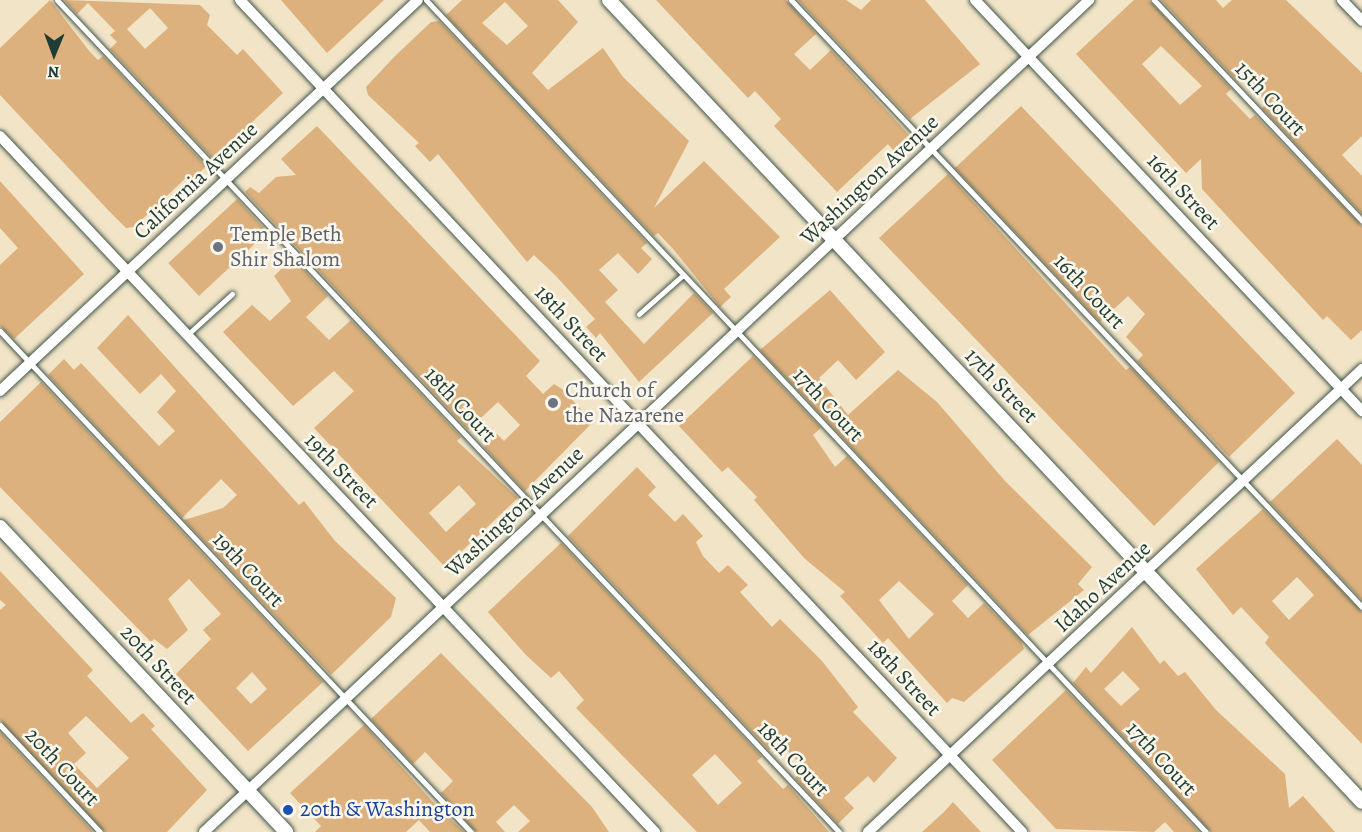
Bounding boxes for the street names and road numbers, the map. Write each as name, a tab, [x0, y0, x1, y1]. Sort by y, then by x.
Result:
street label: 15th Court	[1229, 56, 1311, 142]
street label: Washington Avenue	[796, 109, 944, 251]
street label: California Avenue	[128, 117, 264, 245]
street label: 16th Street	[1141, 148, 1225, 236]
street label: 16th Court	[1048, 249, 1130, 335]
street label: 18th Street	[529, 280, 613, 368]
street label: 17th Street	[959, 343, 1043, 429]
street label: 18th Court	[418, 362, 502, 448]
street label: 17th Court	[787, 362, 869, 448]
street label: 19th Street	[299, 428, 383, 514]
street label: Washington Avenue	[441, 441, 589, 583]
street label: 19th Court	[207, 527, 289, 613]
street label: Idaho Avenue	[1049, 536, 1157, 638]
street label: 20th Street	[114, 620, 202, 710]
street label: 18th Street	[862, 634, 946, 722]
street label: 18th Court	[751, 716, 835, 802]
street label: 17th Court	[1120, 716, 1202, 802]
street label: 20th Court	[19, 722, 105, 812]

